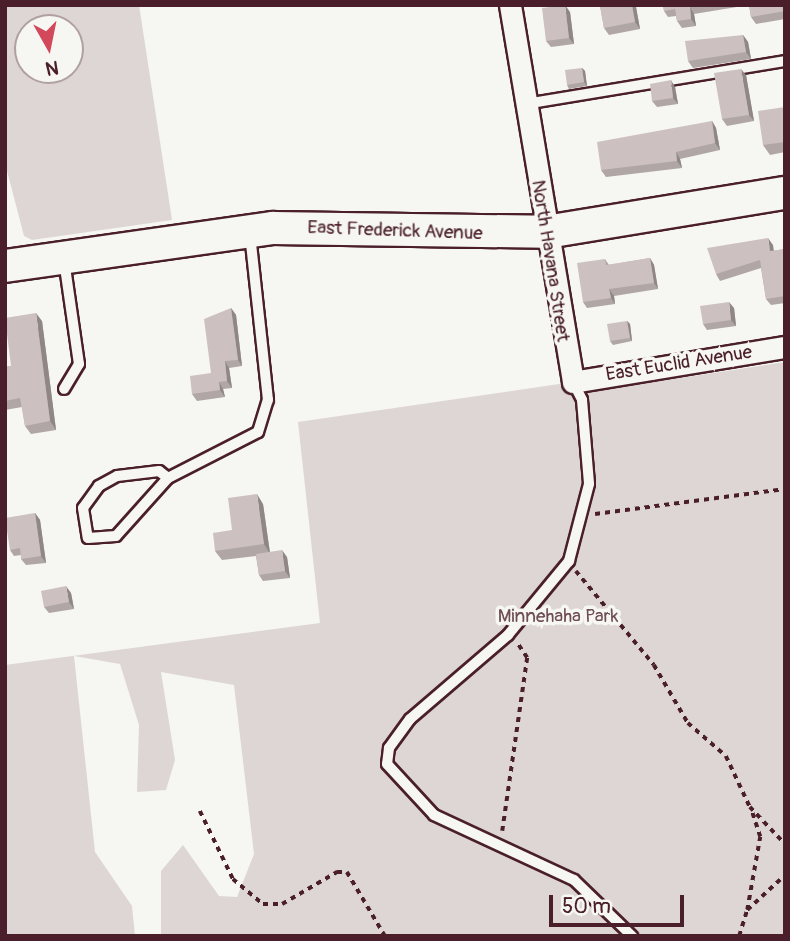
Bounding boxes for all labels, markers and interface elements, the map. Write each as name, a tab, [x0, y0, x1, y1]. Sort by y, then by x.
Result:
north arrow	[14, 14, 84, 84]
text: N	[44, 55, 60, 81]
street label: North Havana Street	[526, 179, 574, 343]
street label: East Frederick Avenue	[307, 217, 483, 245]
street label: East Euclid Avenue	[604, 341, 754, 387]
park label: Minnehaha Park	[498, 606, 618, 628]
scale bar	[552, 881, 687, 925]
text: 50 m	[562, 893, 611, 920]

